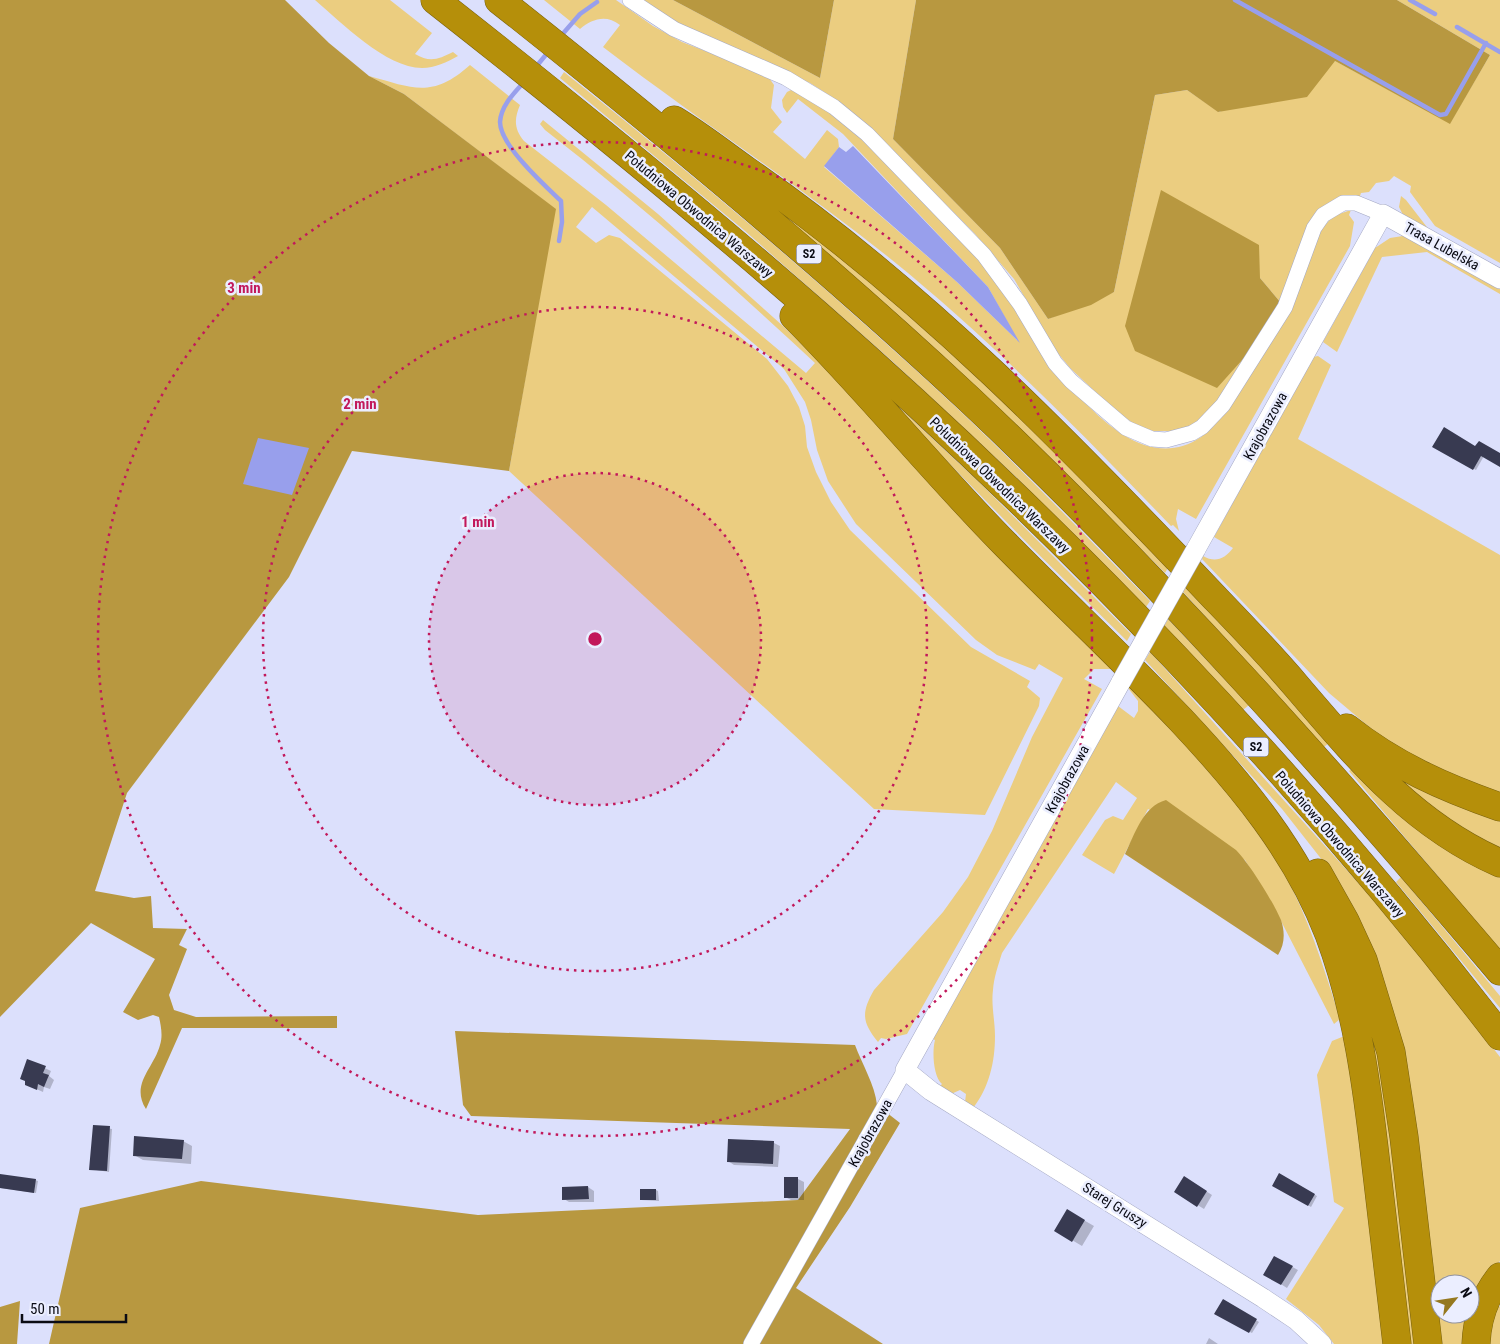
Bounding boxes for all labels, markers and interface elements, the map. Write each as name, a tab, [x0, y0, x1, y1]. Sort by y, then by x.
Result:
street label: Południowa Obwodnica Warszawy	[622, 147, 776, 281]
street label: Trasa Lubelska	[1402, 219, 1482, 273]
road number: S2	[796, 244, 822, 264]
text: 3 min	[227, 279, 261, 297]
street label: Krajobrazowa	[1240, 389, 1290, 463]
text: 2 min	[343, 395, 377, 413]
street label: Południowa Obwodnica Warszawy	[927, 414, 1073, 556]
text: 1 min	[461, 513, 495, 531]
centre of rings	[586, 630, 604, 648]
road number: S2	[1244, 738, 1268, 756]
street label: Krajobrazowa	[1042, 742, 1092, 816]
street label: Południowa Obwodnica Warszawy	[1272, 768, 1408, 920]
street label: Krajobrazowa	[845, 1096, 895, 1170]
street label: Starej Gruszy	[1080, 1179, 1150, 1231]
north arrow	[1430, 1274, 1480, 1324]
text: N	[1457, 1285, 1475, 1300]
scale bar	[22, 1292, 126, 1324]
text: 50 m	[30, 1300, 60, 1318]

